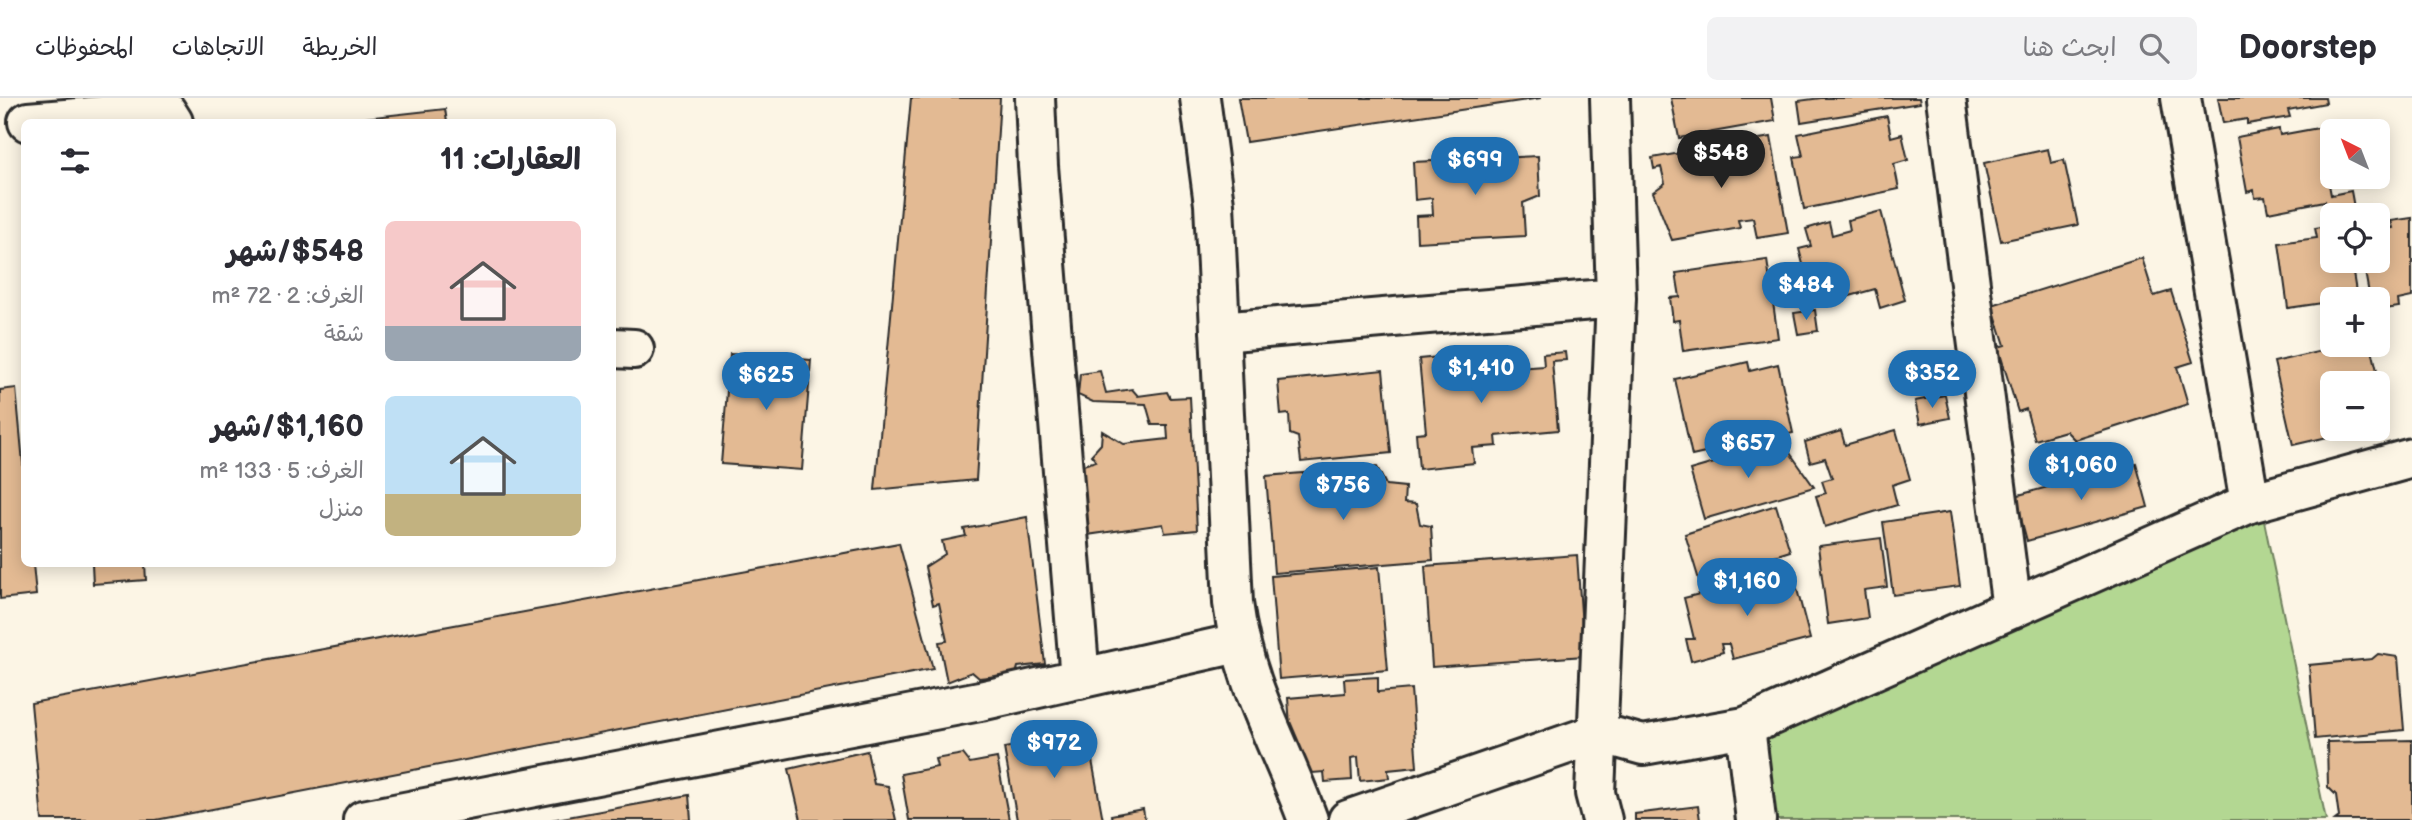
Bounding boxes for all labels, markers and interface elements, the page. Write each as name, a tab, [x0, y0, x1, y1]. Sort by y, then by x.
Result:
search box	[1707, 17, 2197, 80]
text: Doorstep	[2239, 28, 2377, 68]
icon: search	[2135, 29, 2173, 67]
text: المحفوظات	[35, 33, 134, 62]
text: الاتجاهات	[172, 33, 265, 62]
text: الخريطة	[303, 33, 377, 62]
text: ابحث هنا	[2023, 33, 2117, 64]
north arrow	[2320, 119, 2390, 189]
map controls	[2320, 119, 2390, 441]
pin: $548	[1680, 130, 1762, 190]
pin: $699	[1434, 138, 1516, 197]
text: $548	[1693, 139, 1749, 167]
icon: filters	[56, 142, 94, 180]
text: العقارات: 11	[440, 142, 581, 178]
text: $699	[1447, 146, 1503, 174]
button: locate	[2320, 203, 2390, 273]
text: $548/شهر	[227, 234, 364, 270]
icon: home	[441, 249, 525, 333]
pin: $484	[1765, 262, 1847, 322]
text: $484	[1778, 271, 1834, 299]
text: الغرف: 2 · 72 m²	[211, 282, 364, 310]
button: +	[2320, 287, 2390, 357]
text: شقة	[324, 320, 364, 348]
pin: $1,410	[1424, 345, 1538, 405]
pin: $352	[1891, 350, 1973, 410]
pin: $625	[725, 352, 807, 412]
text: $1,410	[1447, 354, 1515, 382]
text: $352	[1904, 359, 1960, 387]
text: $625	[738, 361, 794, 389]
button: −	[2320, 371, 2390, 441]
text: $1,160/شهر	[211, 409, 364, 445]
pin: $657	[1707, 420, 1789, 480]
icon: home	[441, 424, 525, 508]
text: $657	[1720, 429, 1776, 457]
pin: $1,060	[2024, 442, 2138, 502]
text: $1,060	[2045, 451, 2117, 479]
text: الغرف: 5 · 133 m²	[200, 457, 364, 485]
pin: $756	[1302, 462, 1384, 522]
text: $756	[1315, 471, 1371, 499]
text: منزل	[319, 495, 364, 523]
pin: $1,160	[1690, 559, 1804, 618]
text: $1,160	[1713, 567, 1781, 595]
pin: $972	[1013, 720, 1095, 780]
text: $972	[1026, 729, 1082, 757]

